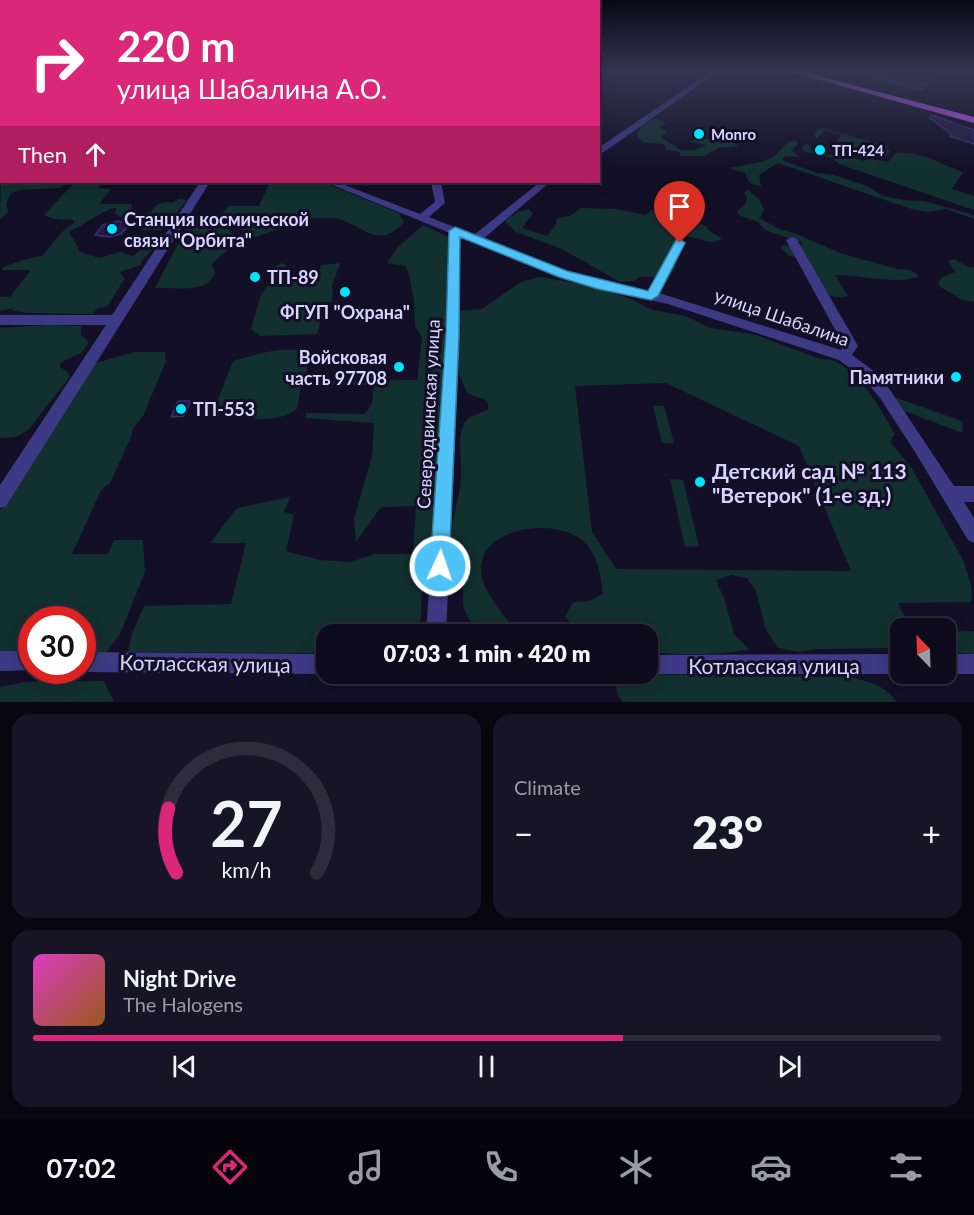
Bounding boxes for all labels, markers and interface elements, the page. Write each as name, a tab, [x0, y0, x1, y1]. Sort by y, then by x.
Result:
text: 220 m	[117, 21, 235, 71]
icon: right	[18, 24, 96, 102]
text: улица Шабалина А.О.	[117, 72, 387, 105]
place label: Monro	[711, 125, 756, 143]
marker: Monro	[692, 127, 706, 141]
icon: ahead	[79, 138, 112, 171]
text: Then	[18, 141, 67, 168]
place label: ТП-424	[832, 141, 884, 159]
marker: ТП-424	[813, 143, 827, 157]
pin	[654, 181, 705, 243]
icon: arrive	[663, 190, 696, 223]
place label: Станция космической связи "Орбита"	[124, 208, 309, 251]
marker: Станция космической связи "Орбита"	[105, 222, 119, 236]
place label: ТП-89	[267, 266, 319, 288]
marker: ТП-89	[248, 270, 262, 284]
street label: улица Шабалина	[712, 284, 852, 350]
marker: ФГУП "Охрана"	[338, 285, 352, 299]
place label: ФГУП "Охрана"	[280, 301, 410, 323]
street label: Северодвинская улица	[412, 319, 444, 509]
place label: Войсковая часть 97708	[285, 346, 387, 389]
marker: Войсковая часть 97708	[392, 360, 406, 374]
place label: Памятники	[849, 366, 944, 388]
marker: Памятники	[949, 370, 963, 384]
place label: ТП-553	[193, 398, 255, 420]
marker: ТП-553	[174, 402, 188, 416]
place label: Детский сад № 113 "Ветерок" (1-е зд.)	[712, 458, 907, 507]
marker: Детский сад № 113 "Ветерок" (1-е зд.)	[693, 475, 707, 489]
position arrow	[408, 534, 472, 598]
speed limit sign: 30	[18, 606, 96, 684]
north arrow	[890, 618, 956, 684]
map controls	[890, 618, 956, 684]
text: 07:03 · 1 min · 420 m	[384, 640, 590, 667]
street label: Котласская улица	[119, 649, 291, 677]
street label: Котласская улица	[688, 653, 860, 678]
text: Climate	[514, 775, 581, 799]
text: 27	[210, 785, 283, 860]
text: 23°	[692, 805, 763, 859]
text: −	[514, 813, 533, 853]
text: +	[922, 813, 941, 853]
text: km/h	[221, 857, 272, 883]
text: Night Drive	[123, 965, 236, 992]
text: The Halogens	[123, 992, 243, 1016]
icon: previous	[168, 1050, 201, 1083]
icon: pause	[470, 1050, 503, 1083]
icon: next	[773, 1050, 806, 1083]
icon: directions	[209, 1146, 251, 1188]
icon: music	[345, 1146, 387, 1188]
icon: phone	[480, 1146, 522, 1188]
icon: climate	[615, 1146, 657, 1188]
icon: car	[750, 1146, 792, 1188]
icon: filters	[885, 1146, 927, 1188]
text: 07:02	[47, 1151, 116, 1184]

